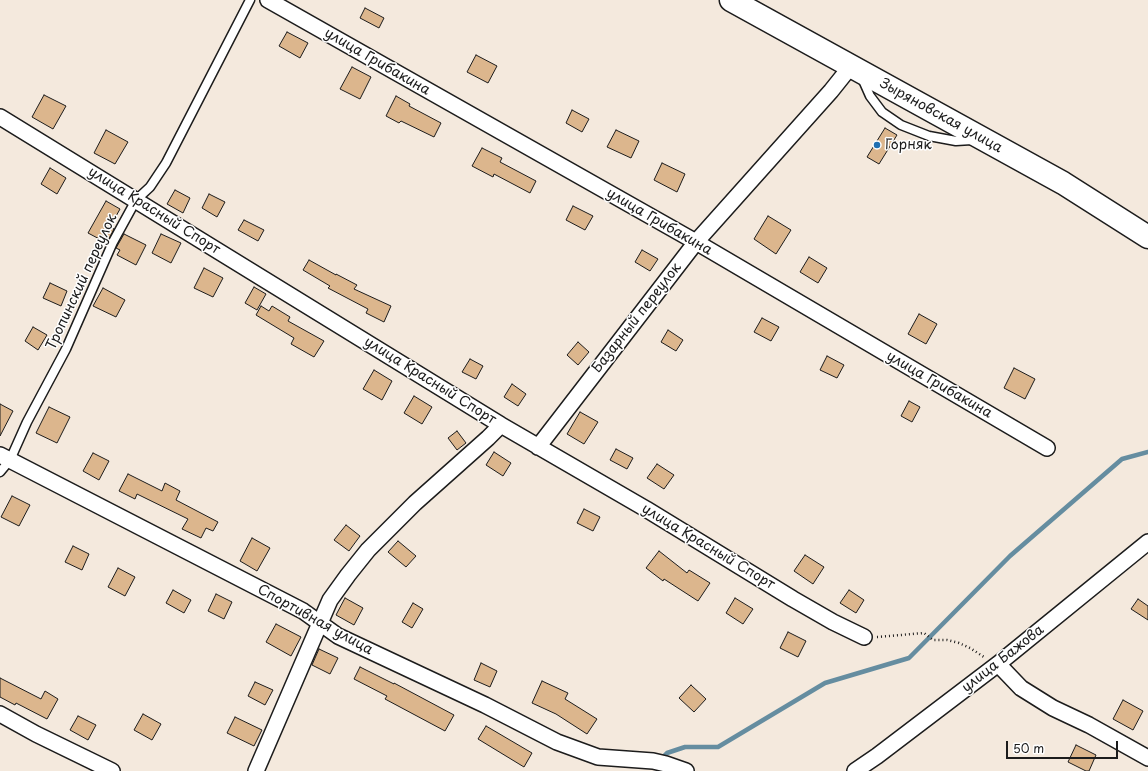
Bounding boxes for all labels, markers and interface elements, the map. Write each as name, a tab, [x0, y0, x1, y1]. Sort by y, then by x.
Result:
street label: улица Грибакина	[321, 25, 433, 99]
street label: Зыряновская улица	[877, 75, 1005, 157]
place label: Горняк	[885, 137, 932, 153]
marker: Горняк	[872, 140, 882, 150]
street label: улица Красный Спорт	[85, 164, 223, 258]
street label: улица Грибакина	[603, 185, 715, 259]
street label: Тропинский переулок	[43, 211, 121, 353]
street label: Базарный переулок	[589, 260, 685, 376]
street label: улица Красный Спорт	[361, 334, 499, 428]
street label: улица Грибакина	[883, 348, 995, 422]
street label: улица Красный Спорт	[638, 501, 778, 593]
street label: Спортивная улица	[254, 581, 376, 659]
street label: улица Бажова	[959, 622, 1047, 696]
scale bar	[1008, 733, 1120, 759]
text: 50 m	[1013, 739, 1044, 757]

